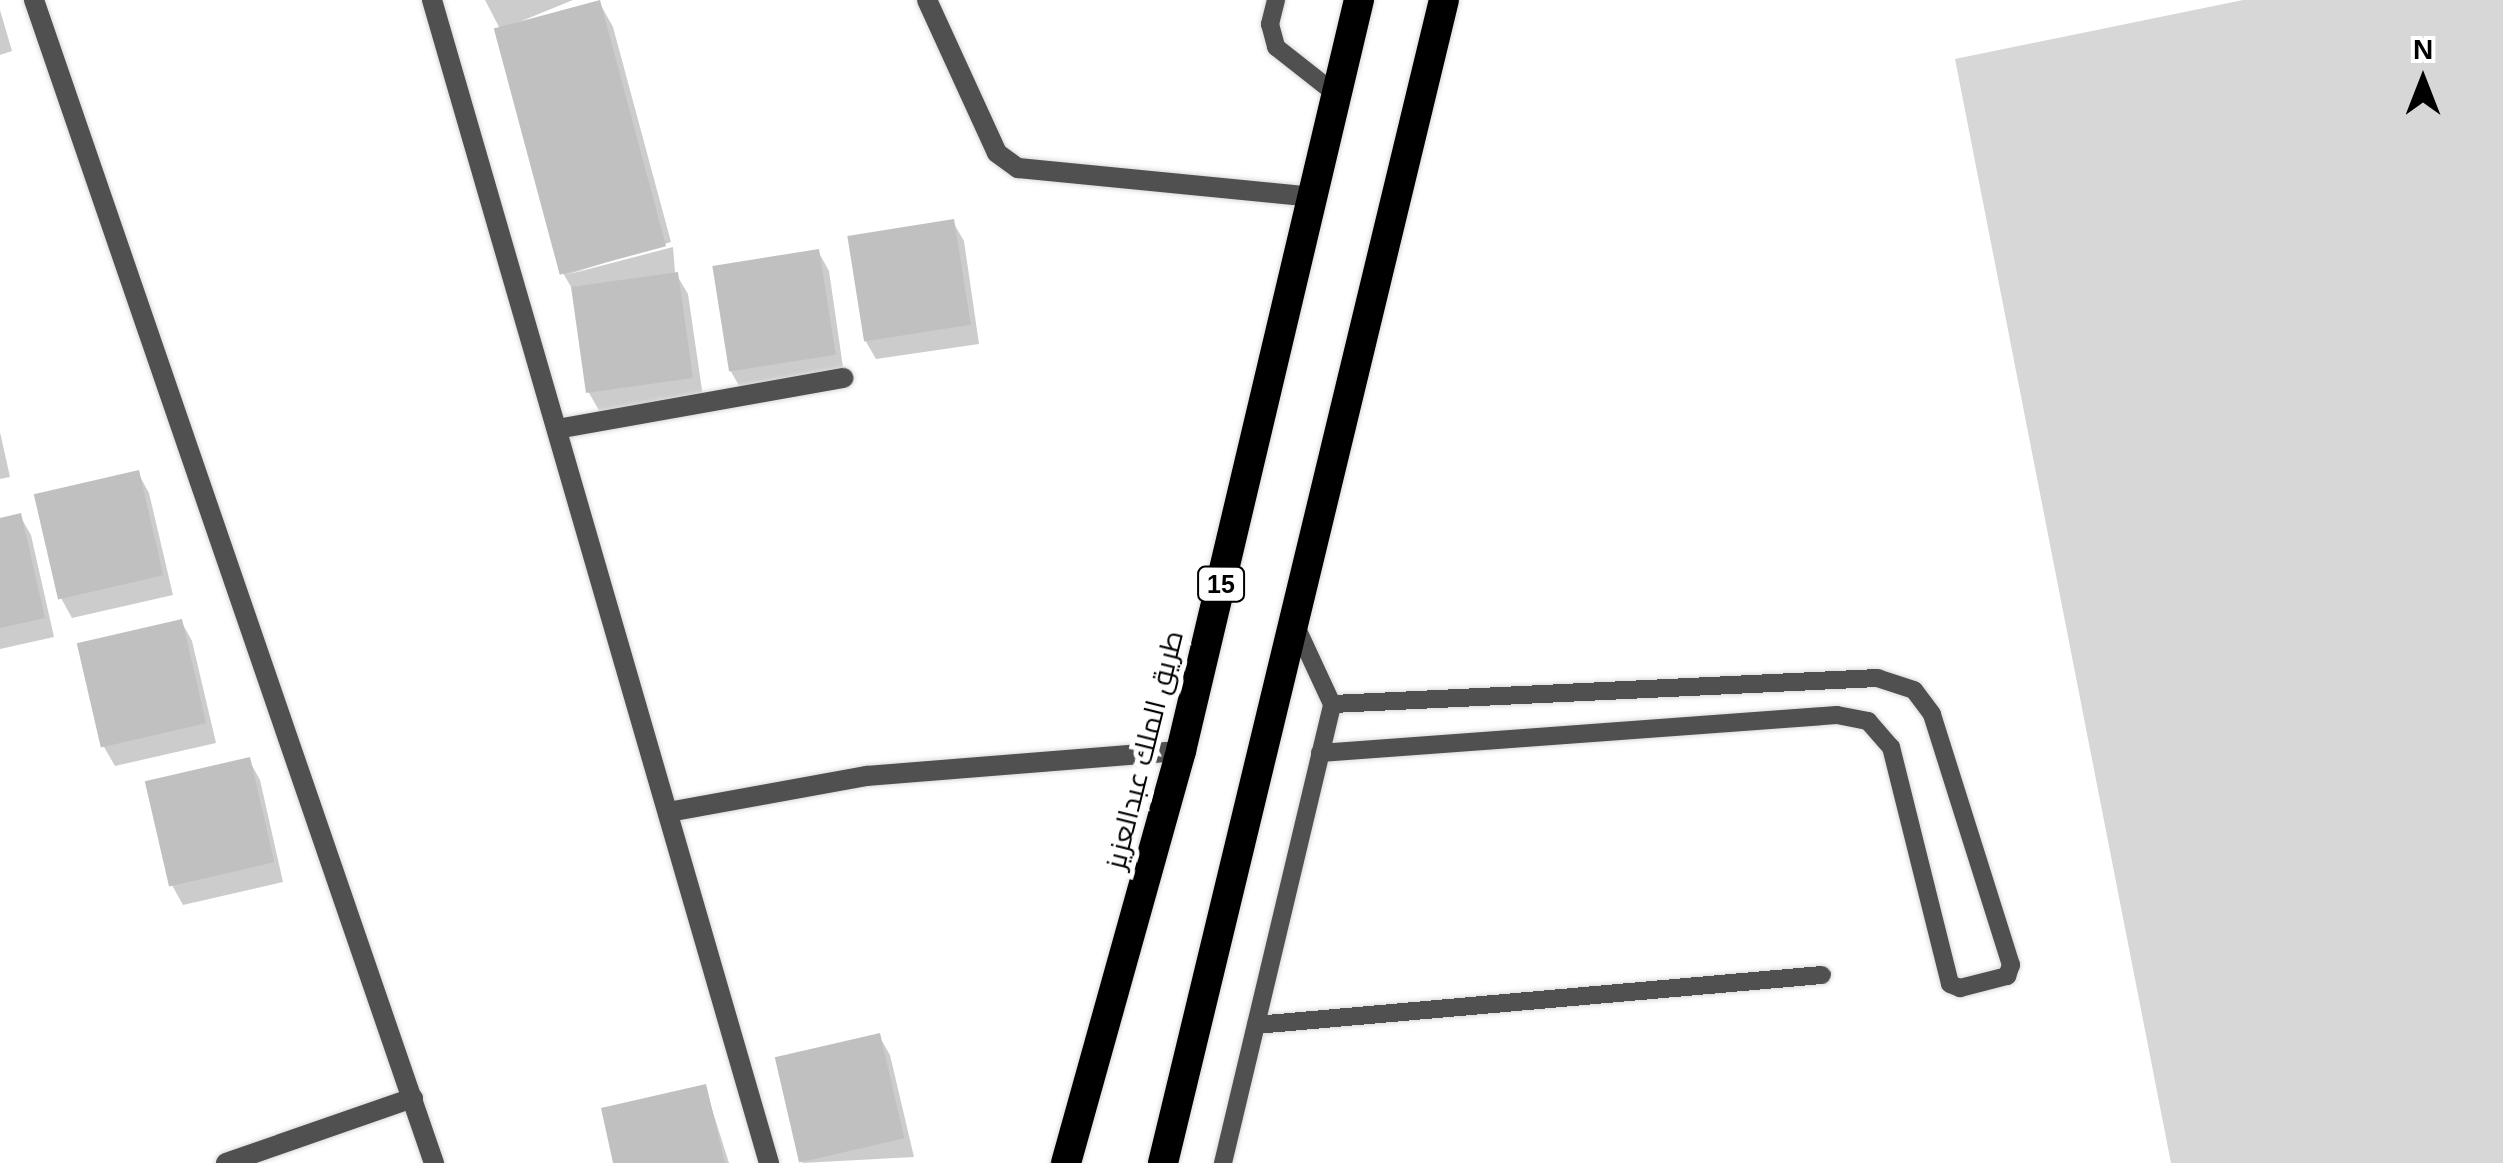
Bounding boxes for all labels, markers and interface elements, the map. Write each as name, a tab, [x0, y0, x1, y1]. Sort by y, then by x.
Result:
north arrow	[2373, 30, 2473, 130]
text: N	[2413, 34, 2433, 65]
road number: 15	[1196, 564, 1246, 604]
street label: طريق الملك عبدالعزيز	[1099, 627, 1191, 873]

